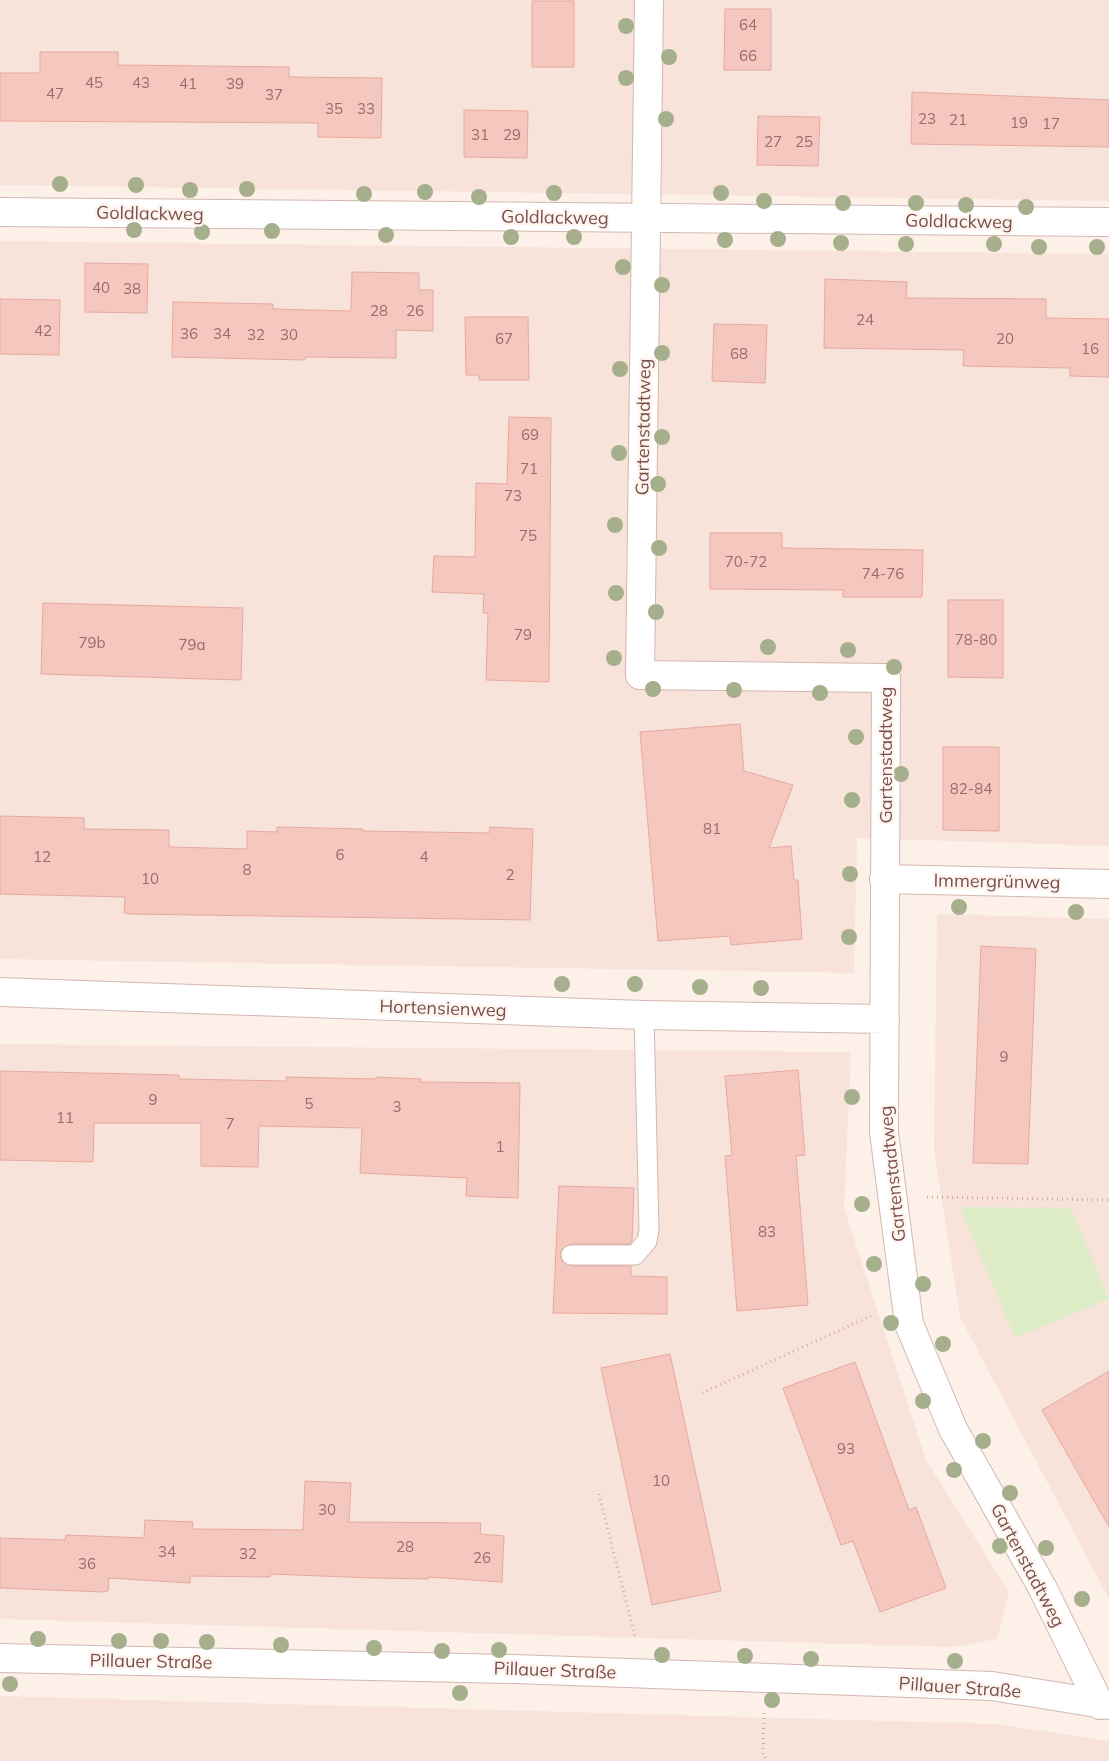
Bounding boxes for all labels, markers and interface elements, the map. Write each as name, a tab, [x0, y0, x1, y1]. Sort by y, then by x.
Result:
house number: 64	[739, 15, 757, 34]
house number: 66	[739, 46, 757, 65]
house number: 45	[85, 73, 103, 92]
house number: 43	[132, 73, 150, 92]
house number: 41	[179, 74, 197, 93]
house number: 39	[226, 74, 244, 93]
house number: 47	[46, 84, 64, 103]
house number: 37	[265, 85, 283, 104]
house number: 35	[325, 99, 343, 118]
house number: 33	[357, 99, 375, 118]
house number: 23	[918, 109, 936, 128]
house number: 21	[949, 110, 967, 129]
house number: 19	[1010, 113, 1028, 132]
house number: 17	[1042, 114, 1060, 133]
house number: 31	[471, 125, 489, 144]
house number: 29	[503, 125, 521, 144]
house number: 27	[764, 132, 782, 151]
house number: 25	[795, 132, 813, 151]
street label: Goldlackweg	[96, 201, 204, 225]
street label: Goldlackweg	[501, 205, 609, 229]
street label: Goldlackweg	[905, 209, 1013, 233]
house number: 40	[92, 278, 110, 297]
house number: 38	[123, 279, 141, 298]
house number: 28	[370, 301, 388, 320]
house number: 26	[406, 301, 424, 320]
house number: 24	[856, 310, 874, 329]
house number: 42	[34, 321, 52, 340]
house number: 36	[180, 324, 198, 343]
house number: 34	[213, 324, 231, 343]
house number: 32	[247, 325, 265, 344]
house number: 30	[280, 325, 298, 344]
house number: 67	[495, 329, 513, 348]
house number: 20	[996, 329, 1014, 348]
house number: 16	[1081, 339, 1099, 358]
house number: 68	[730, 344, 748, 363]
street label: Gartenstadtweg	[630, 358, 656, 496]
house number: 69	[521, 425, 539, 444]
house number: 71	[520, 459, 538, 478]
house number: 73	[504, 486, 522, 505]
house number: 75	[519, 526, 537, 545]
house number: 70-72	[725, 552, 767, 571]
house number: 74-76	[862, 564, 904, 583]
house number: 79	[514, 625, 532, 644]
house number: 78-80	[955, 630, 997, 649]
house number: 79b	[78, 633, 106, 652]
house number: 79a	[178, 635, 206, 654]
street label: Gartenstadtweg	[874, 687, 897, 823]
house number: 82-84	[950, 779, 992, 798]
house number: 81	[703, 819, 721, 838]
house number: 6	[335, 845, 345, 864]
house number: 12	[33, 847, 51, 866]
house number: 4	[419, 847, 429, 866]
house number: 8	[242, 860, 252, 879]
house number: 2	[505, 865, 515, 884]
street label: Immergrünweg	[933, 868, 1061, 894]
house number: 10	[141, 869, 159, 888]
street label: Hortensienweg	[379, 994, 507, 1022]
house number: 9	[999, 1047, 1009, 1066]
house number: 9	[148, 1090, 158, 1109]
house number: 5	[304, 1094, 314, 1113]
house number: 3	[392, 1097, 402, 1116]
street label: Gartenstadtweg	[873, 1105, 911, 1243]
house number: 11	[56, 1108, 74, 1127]
house number: 7	[225, 1114, 235, 1133]
house number: 1	[495, 1137, 505, 1156]
house number: 83	[758, 1222, 776, 1241]
house number: 93	[837, 1439, 855, 1458]
house number: 10	[652, 1471, 670, 1490]
street label: Gartenstadtweg	[986, 1499, 1070, 1631]
house number: 30	[318, 1500, 336, 1519]
house number: 28	[396, 1537, 414, 1556]
house number: 34	[158, 1542, 176, 1561]
house number: 32	[239, 1544, 257, 1563]
house number: 26	[473, 1548, 491, 1567]
house number: 36	[78, 1554, 96, 1573]
street label: Pillauer Straße	[89, 1648, 213, 1674]
street label: Pillauer Straße	[493, 1656, 617, 1684]
street label: Pillauer Straße	[898, 1671, 1022, 1703]

